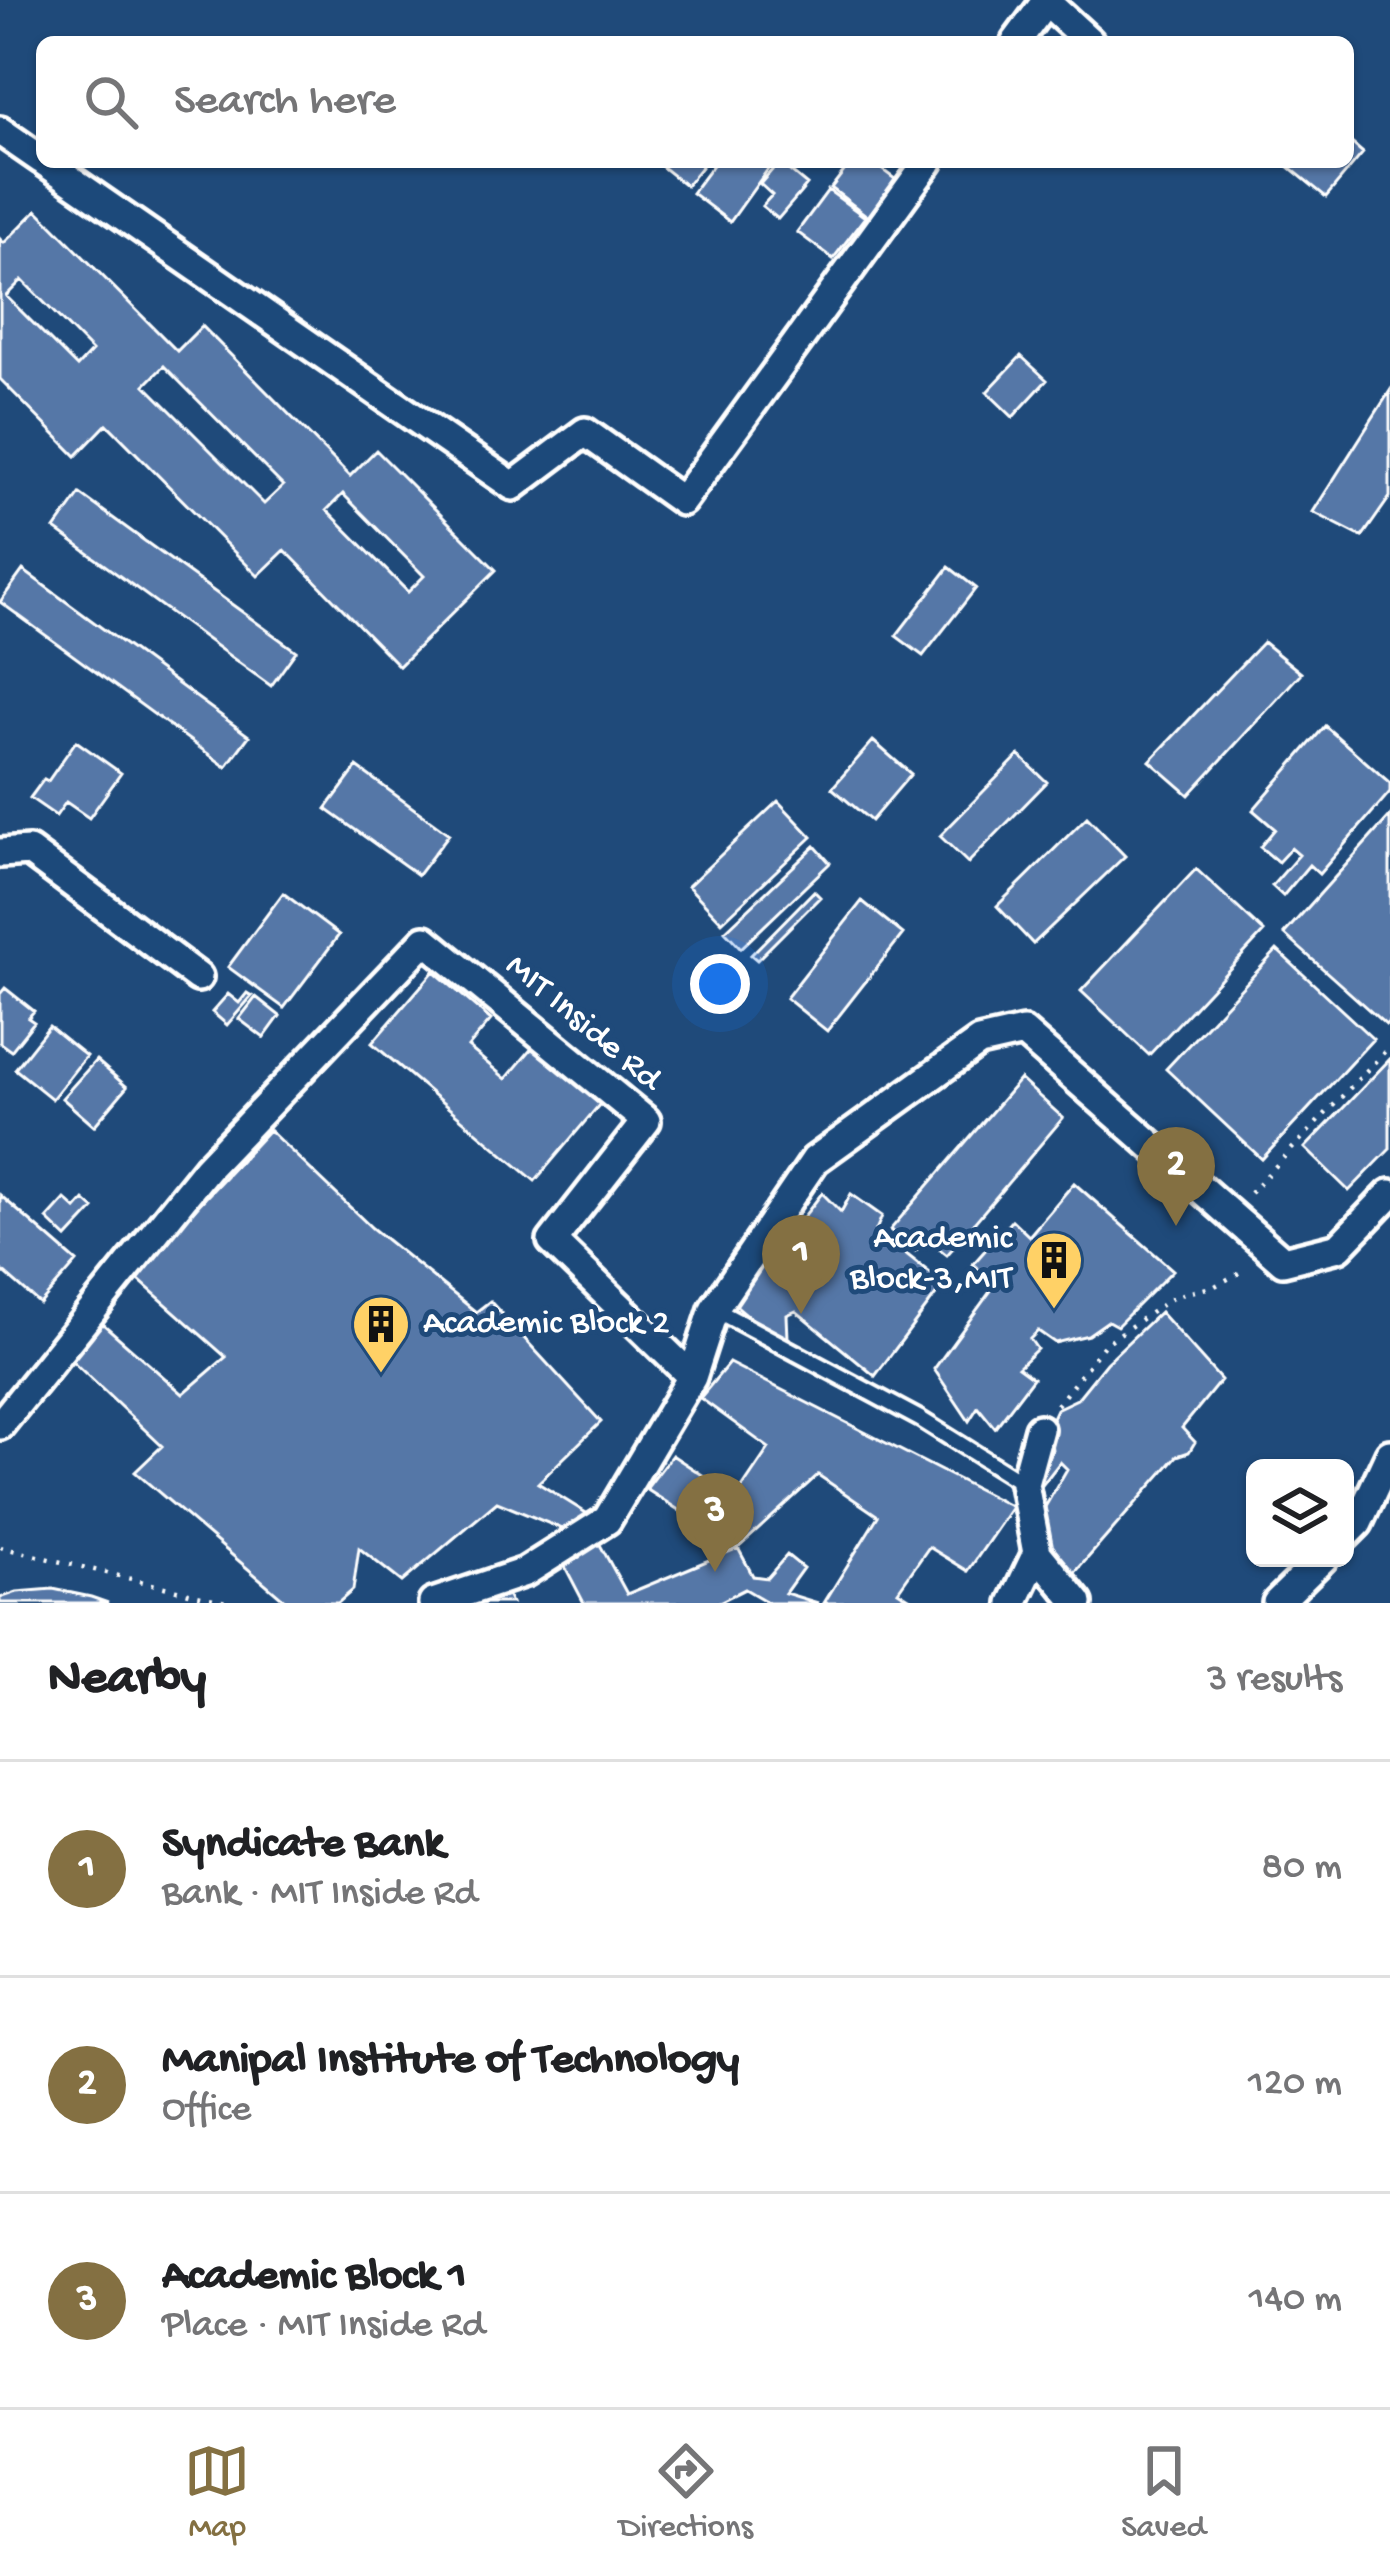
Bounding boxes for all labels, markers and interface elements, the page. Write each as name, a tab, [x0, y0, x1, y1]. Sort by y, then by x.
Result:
search box	[36, 36, 1354, 168]
icon: search	[78, 69, 144, 135]
text: Search here	[174, 76, 396, 129]
street label: MIT Inside Rd	[495, 946, 671, 1104]
your location	[690, 954, 750, 1014]
pin: 2	[1137, 1127, 1215, 1226]
pin: 1	[762, 1215, 840, 1314]
place label: Academic Block-3,MIT	[849, 1218, 1014, 1302]
building icon: Academic Block-3,MIT	[1023, 1229, 1085, 1311]
building icon: Academic Block 2	[350, 1293, 412, 1375]
place label: Academic Block 2	[423, 1303, 670, 1346]
map controls	[1246, 1459, 1354, 1567]
button: layers	[1246, 1459, 1354, 1567]
pin: 3	[676, 1473, 754, 1572]
text: Nearby	[48, 1651, 206, 1711]
text: 3 results	[1207, 1658, 1342, 1704]
text: Syndicate Bank	[162, 1819, 444, 1872]
text: 1	[79, 1846, 95, 1892]
text: 80 m	[1262, 1846, 1342, 1892]
text: Bank · MIT Inside Rd	[162, 1872, 477, 1918]
text: Manipal Institute of Technology	[162, 2035, 739, 2088]
text: 2	[77, 2062, 97, 2108]
text: 120 m	[1248, 2062, 1342, 2108]
text: Office	[162, 2088, 251, 2134]
text: Academic Block 1	[162, 2251, 467, 2304]
text: 3	[77, 2278, 97, 2324]
text: 140 m	[1249, 2278, 1342, 2324]
text: Place · MIT Inside Rd	[162, 2304, 485, 2350]
tab: Map	[184, 2438, 250, 2548]
tab: Directions	[619, 2438, 753, 2548]
tab: Saved	[1121, 2438, 1206, 2548]

